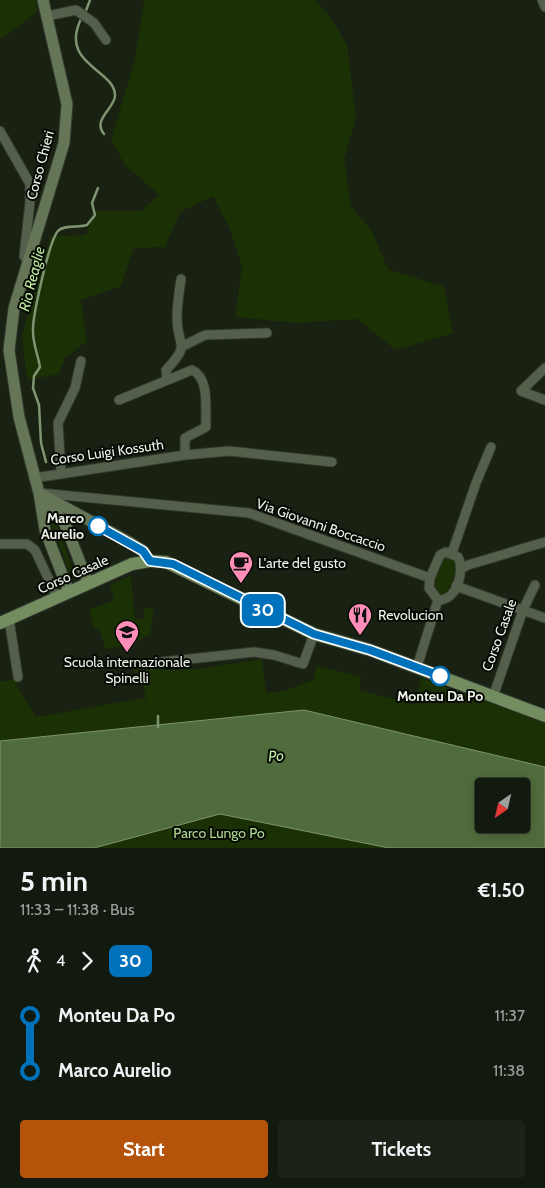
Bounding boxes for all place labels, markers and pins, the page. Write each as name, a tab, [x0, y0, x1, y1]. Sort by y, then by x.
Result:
place label: Marco Aurelio	[41, 509, 84, 543]
marker: Marco Aurelio	[88, 516, 108, 536]
cafe icon: L'arte del gusto	[228, 550, 254, 584]
place label: L'arte del gusto	[258, 554, 346, 572]
restaurant icon: Revolucion	[347, 602, 373, 636]
place label: Revolucion	[378, 606, 443, 624]
school or university icon: Scuola internazionale Spinelli	[114, 619, 140, 653]
place label: Scuola internazionale Spinelli	[64, 653, 190, 687]
marker: Monteu Da Po	[430, 666, 450, 686]
place label: Monteu Da Po	[397, 687, 483, 705]

